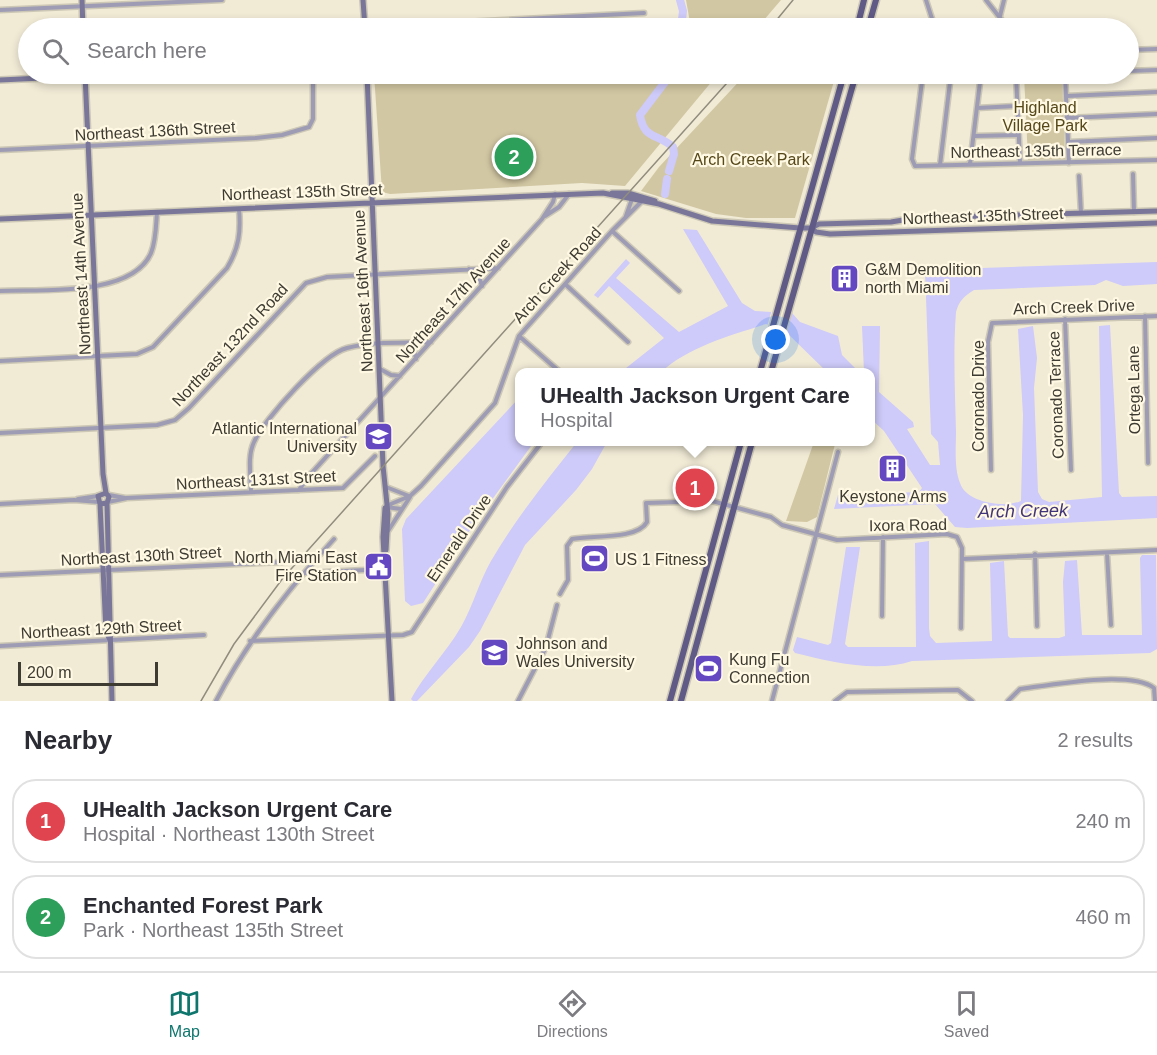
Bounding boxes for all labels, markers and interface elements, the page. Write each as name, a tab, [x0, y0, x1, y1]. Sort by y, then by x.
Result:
search box	[18, 18, 1139, 84]
icon: search	[39, 35, 72, 68]
text: Search here	[87, 38, 207, 63]
park label: Highland Village Park	[1002, 99, 1089, 134]
street label: Northeast 136th Street	[74, 118, 236, 144]
pin: 2	[494, 134, 534, 180]
street label: Northeast 135th Terrace	[950, 141, 1122, 161]
park label: Arch Creek Park	[692, 151, 811, 168]
street label: Northeast 135th Street	[221, 181, 383, 203]
street label: Northeast 14th Avenue	[68, 192, 94, 356]
street label: Northeast 135th Street	[902, 205, 1064, 227]
street label: Northeast 16th Avenue	[350, 209, 376, 373]
street label: Arch Creek Road	[510, 224, 604, 326]
street label: Northeast 17th Avenue	[392, 234, 514, 366]
place label: G&M Demolition north Miami	[865, 261, 981, 296]
building icon: G&M Demolition north Miami	[828, 262, 860, 294]
street label: Northeast 132nd Road	[169, 280, 291, 410]
street label: Arch Creek Drive	[1013, 296, 1135, 318]
your location	[761, 325, 790, 354]
street label: Coronado Terrace	[1045, 331, 1067, 459]
street label: Coronado Drive	[970, 340, 987, 452]
street label: Ortega Lane	[1125, 345, 1143, 435]
popup	[515, 368, 875, 446]
text: UHealth Jackson Urgent Care	[540, 383, 850, 408]
text: Hospital	[540, 409, 613, 431]
place label: Atlantic International University	[212, 420, 357, 455]
school or university icon: Atlantic International University	[362, 421, 394, 453]
building icon: Keystone Arms	[877, 452, 909, 484]
pin: 1	[676, 466, 714, 510]
street label: Northeast 131st Street	[176, 467, 337, 493]
place label: Keystone Arms	[839, 488, 947, 505]
street label: Emerald Drive	[424, 491, 494, 585]
water label: Arch Creek	[977, 500, 1069, 522]
street label: Ixora Road	[869, 516, 947, 534]
street label: Northeast 130th Street	[60, 543, 222, 569]
sports icon: US 1 Fitness	[578, 543, 610, 575]
place label: North Miami East Fire Station	[234, 549, 358, 584]
public building icon: North Miami East Fire Station	[362, 550, 394, 582]
place label: US 1 Fitness	[615, 551, 707, 568]
street label: Northeast 129th Street	[20, 616, 182, 642]
place label: Johnson and Wales University	[516, 635, 635, 670]
school or university icon: Johnson and Wales University	[479, 636, 511, 668]
place label: Kung Fu Connection	[729, 651, 810, 686]
sports icon: Kung Fu Connection	[692, 652, 724, 684]
scale bar	[18, 659, 158, 686]
text: 200 m	[27, 664, 71, 681]
text: Nearby	[24, 725, 112, 755]
text: 2 results	[1057, 729, 1133, 751]
text: UHealth Jackson Urgent Care	[83, 797, 392, 822]
text: 1	[40, 810, 51, 832]
text: 240 m	[1075, 810, 1131, 832]
text: Hospital · Northeast 130th Street	[83, 823, 374, 845]
text: Enchanted Forest Park	[83, 893, 323, 918]
text: 2	[40, 906, 51, 928]
text: 460 m	[1075, 906, 1131, 928]
text: Park · Northeast 135th Street	[83, 919, 343, 941]
tab: Map	[168, 987, 201, 1041]
tab: Directions	[537, 987, 608, 1041]
tab: Saved	[944, 987, 989, 1041]

